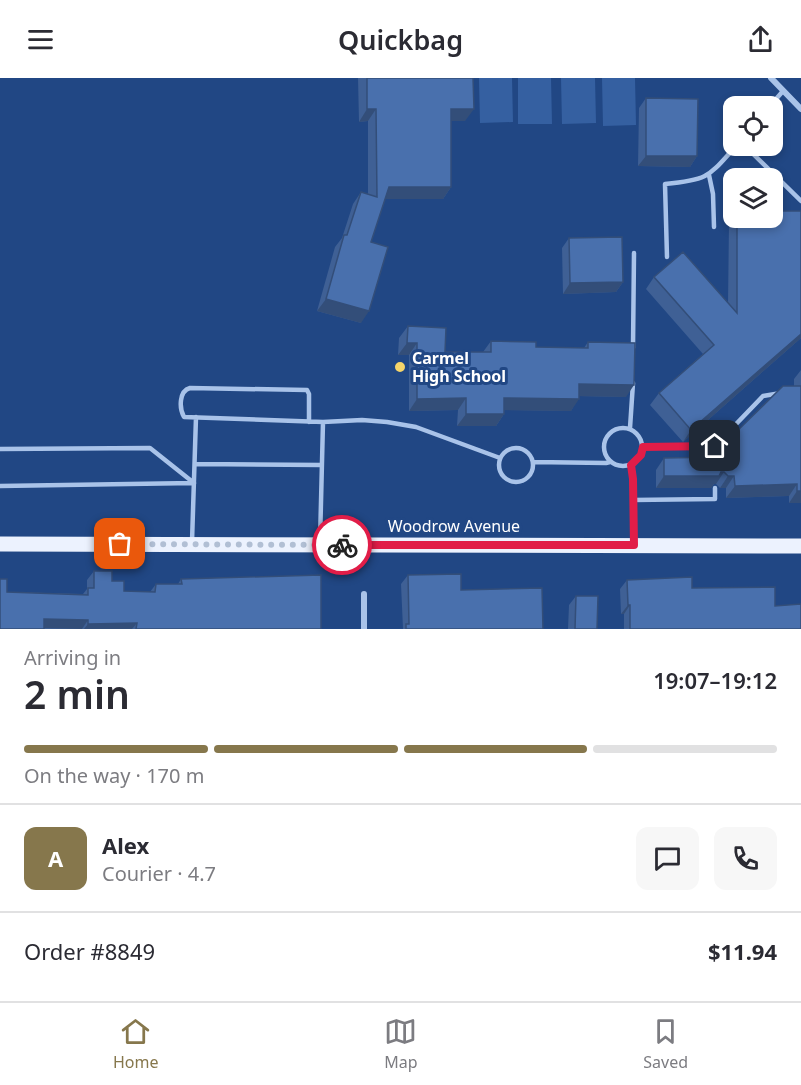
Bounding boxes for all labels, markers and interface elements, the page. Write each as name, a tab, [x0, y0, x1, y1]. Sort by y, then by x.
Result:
text: Quickbag	[338, 21, 463, 58]
icon: menu	[24, 23, 57, 56]
icon: share	[744, 23, 777, 56]
map controls	[723, 96, 783, 228]
button: locate	[723, 96, 783, 156]
button: layers	[723, 168, 783, 228]
place label: Carmel High School	[412, 347, 506, 387]
marker: Carmel High School	[393, 360, 407, 374]
pin	[689, 420, 740, 471]
icon: home	[698, 429, 731, 462]
courier	[312, 515, 372, 575]
street label: Woodrow Avenue	[388, 515, 520, 537]
pin	[94, 518, 145, 569]
icon: bag	[103, 527, 136, 560]
icon: bike	[326, 529, 359, 562]
text: Arriving in	[24, 644, 121, 671]
text: 19:07–19:12	[653, 665, 777, 695]
text: 2 min	[24, 667, 130, 720]
text: On the way · 170 m	[24, 762, 204, 789]
button: chat	[636, 827, 699, 890]
button: phone	[714, 827, 777, 890]
text: Alex	[102, 830, 149, 860]
text: A	[48, 843, 63, 873]
text: Courier · 4.7	[102, 860, 216, 887]
text: Order #8849	[24, 936, 155, 966]
text: $11.94	[708, 936, 777, 966]
tab: Home	[113, 1015, 158, 1073]
tab: Map	[384, 1015, 418, 1073]
tab: Saved	[643, 1015, 688, 1073]

